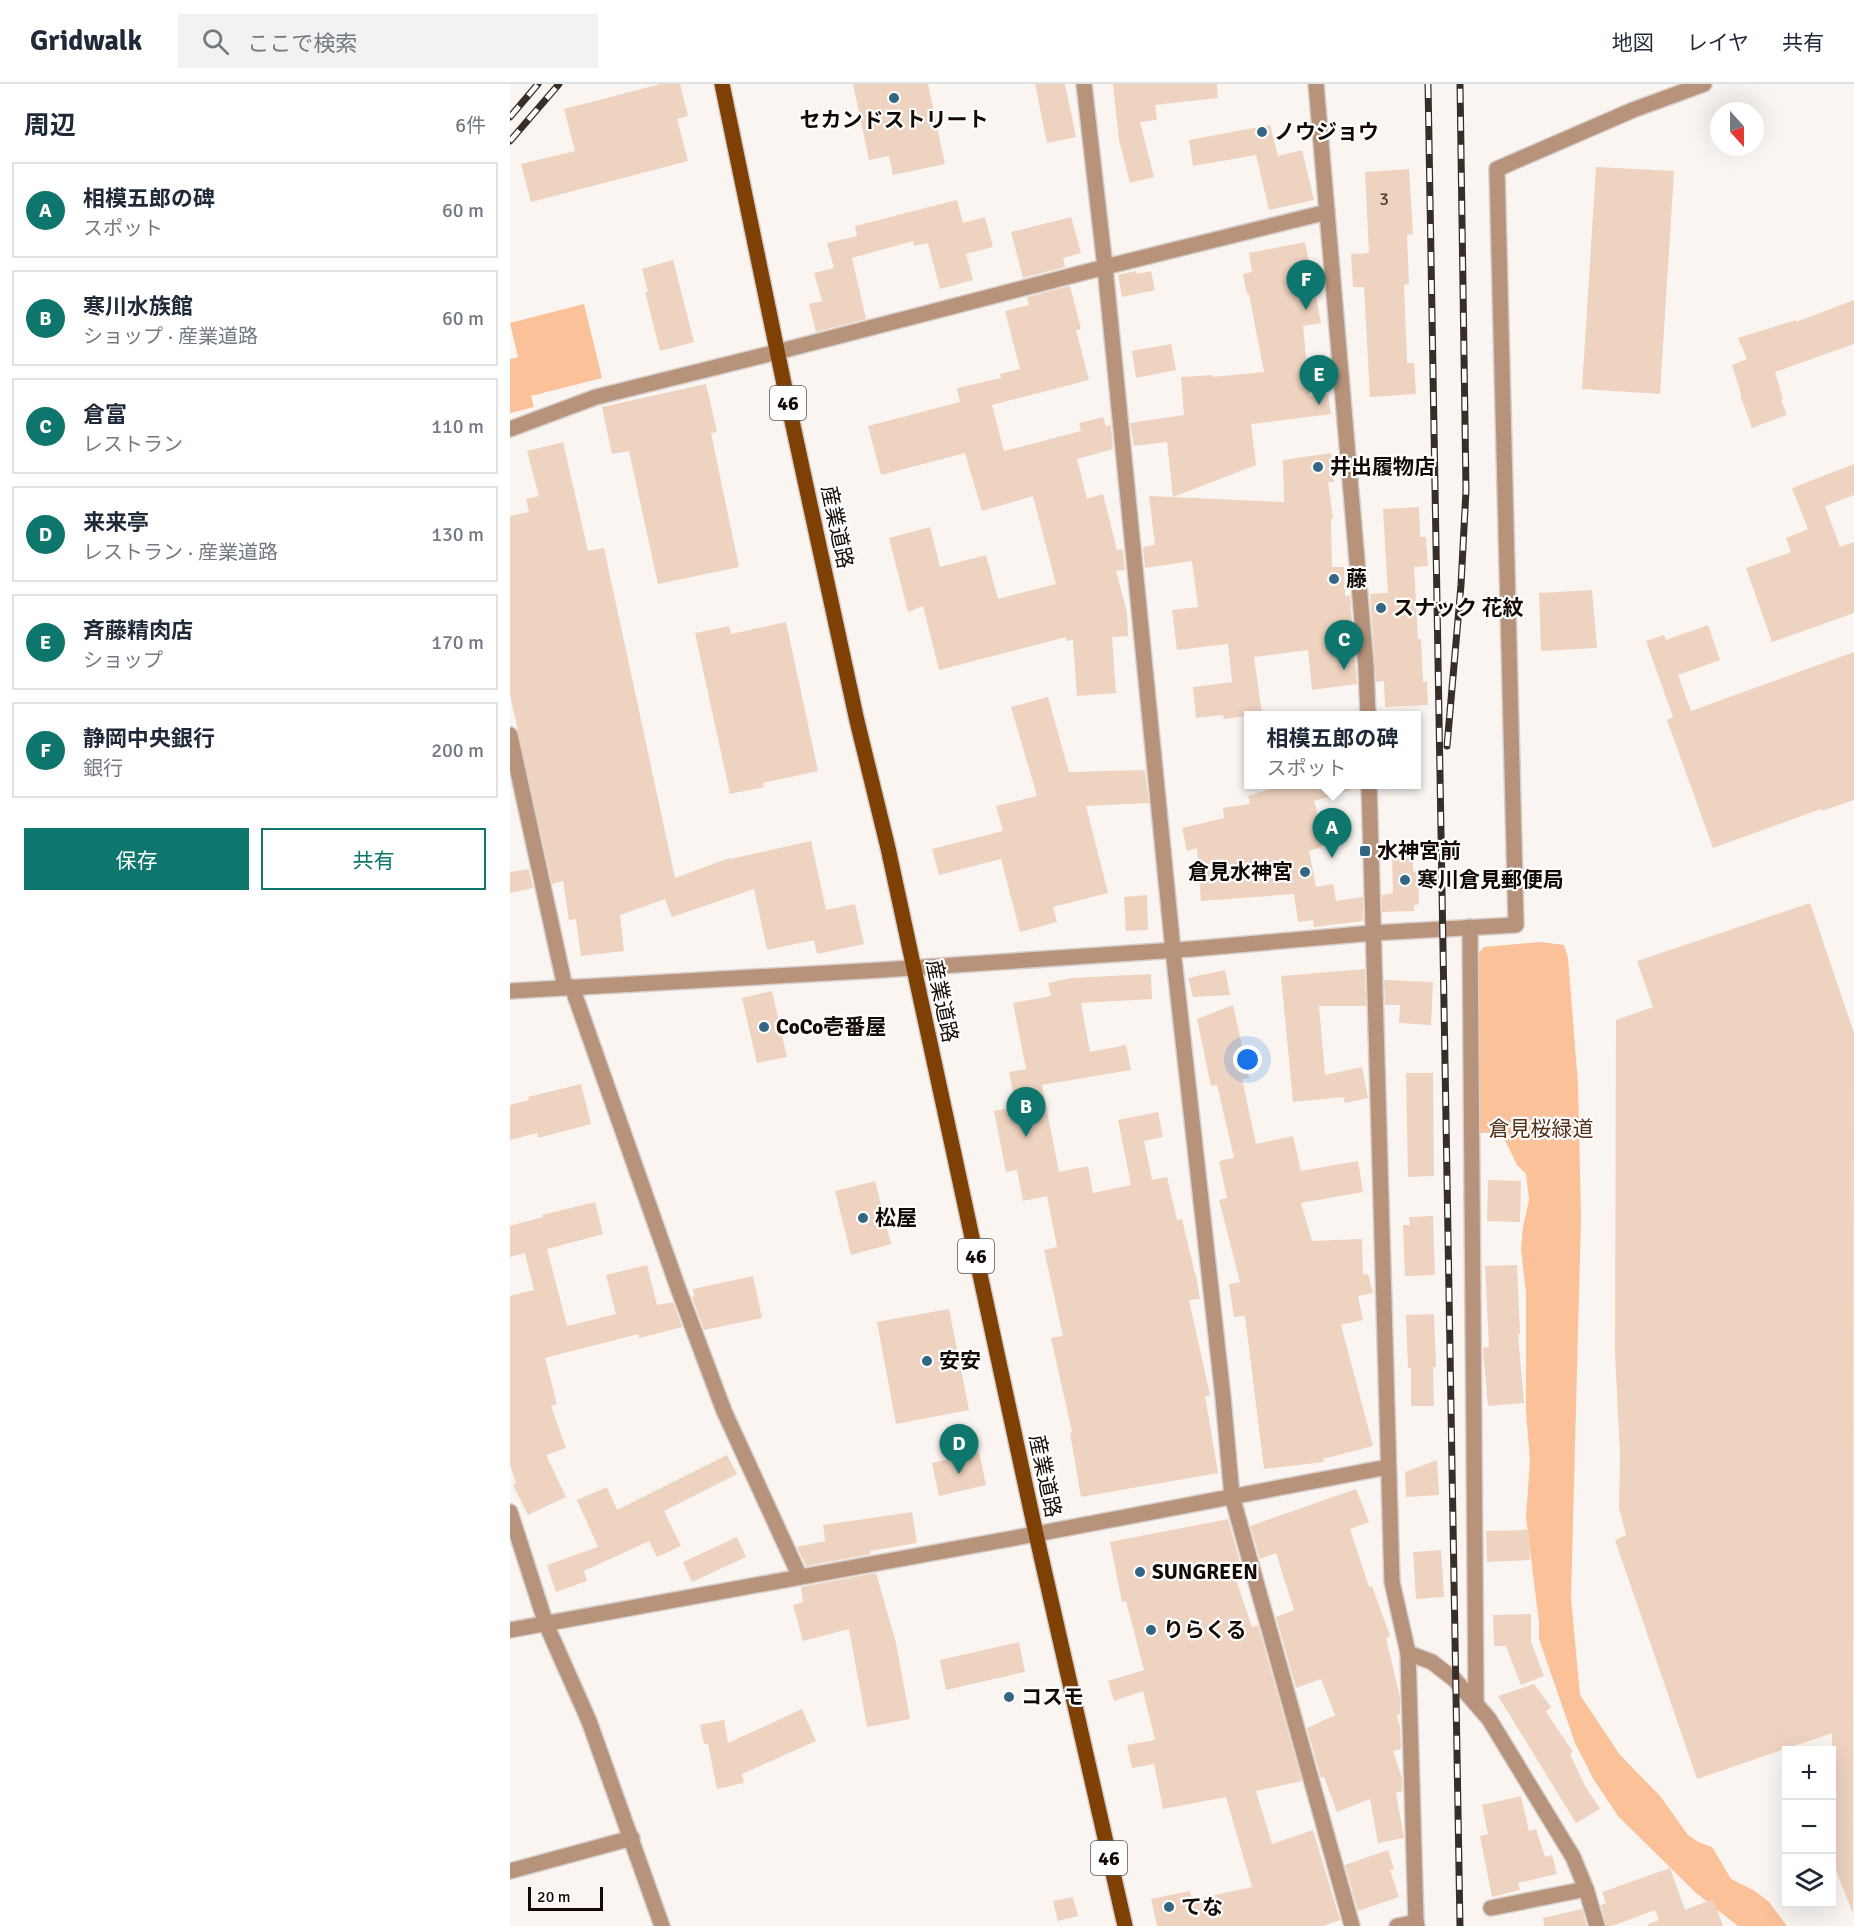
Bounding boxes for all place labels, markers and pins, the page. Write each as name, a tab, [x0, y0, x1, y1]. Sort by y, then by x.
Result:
marker: セカンドストリート	[887, 91, 901, 105]
place label: セカンドストリート	[800, 107, 989, 133]
place label: ノウジョウ	[1274, 119, 1379, 145]
marker: ノウジョウ	[1255, 125, 1269, 139]
pin: F	[1286, 260, 1326, 310]
pin: E	[1300, 356, 1338, 405]
place label: 井出履物店	[1330, 454, 1435, 480]
marker: 井出履物店	[1311, 460, 1325, 474]
place label: 藤	[1346, 566, 1367, 592]
marker: 藤	[1327, 572, 1341, 586]
place label: スナック 花紋	[1393, 595, 1524, 621]
marker: スナック 花紋	[1374, 601, 1388, 615]
pin: C	[1324, 620, 1364, 670]
pin: A	[1312, 808, 1352, 858]
place label: 水神宮前	[1377, 838, 1461, 864]
marker: 水神宮前	[1358, 844, 1372, 858]
place label: 倉見水神宮	[1188, 859, 1293, 885]
marker: 倉見水神宮	[1298, 865, 1312, 879]
place label: 寒川倉見郵便局	[1417, 867, 1564, 893]
marker: 寒川倉見郵便局	[1398, 873, 1412, 887]
place label: CoCo壱番屋	[776, 1014, 886, 1040]
marker: CoCo壱番屋	[757, 1020, 771, 1034]
pin: B	[1006, 1088, 1046, 1137]
place label: 松屋	[875, 1205, 917, 1231]
marker: 松屋	[856, 1211, 870, 1225]
place label: 安安	[939, 1348, 981, 1374]
marker: 安安	[920, 1354, 934, 1368]
pin: D	[940, 1424, 978, 1474]
place label: SUNGREEN	[1152, 1559, 1258, 1585]
marker: SUNGREEN	[1133, 1565, 1147, 1579]
place label: りらくる	[1163, 1617, 1247, 1643]
marker: りらくる	[1144, 1623, 1158, 1637]
place label: コスモ	[1021, 1684, 1084, 1710]
marker: コスモ	[1002, 1690, 1016, 1704]
place label: てな	[1181, 1894, 1223, 1920]
marker: てな	[1162, 1900, 1176, 1914]

